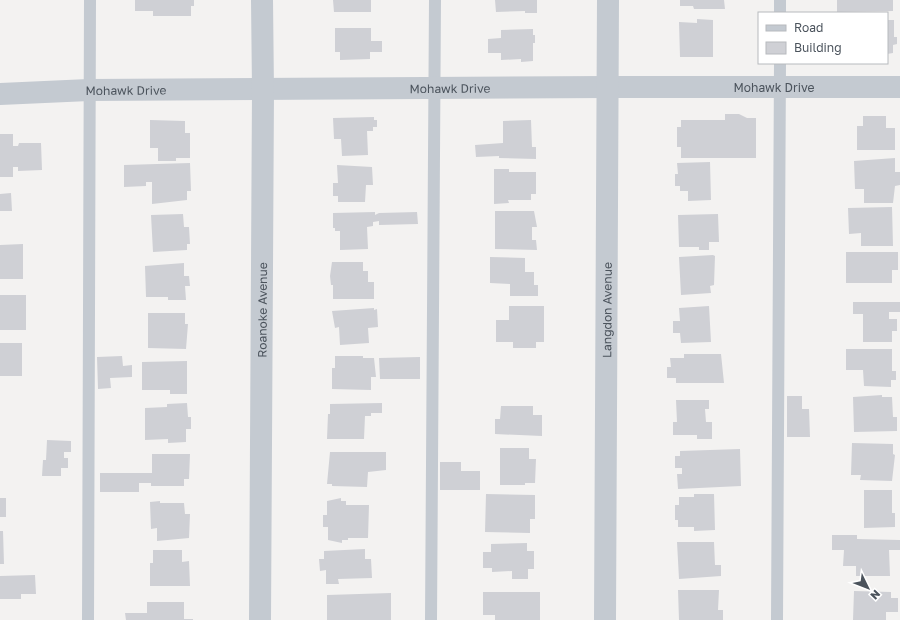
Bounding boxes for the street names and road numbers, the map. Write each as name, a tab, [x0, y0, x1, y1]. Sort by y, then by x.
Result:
street label: Mohawk Drive	[409, 80, 490, 96]
street label: Mohawk Drive	[733, 80, 814, 95]
street label: Mohawk Drive	[85, 82, 166, 98]
street label: Roanoke Avenue	[254, 262, 270, 358]
street label: Langdon Avenue	[599, 262, 614, 358]

